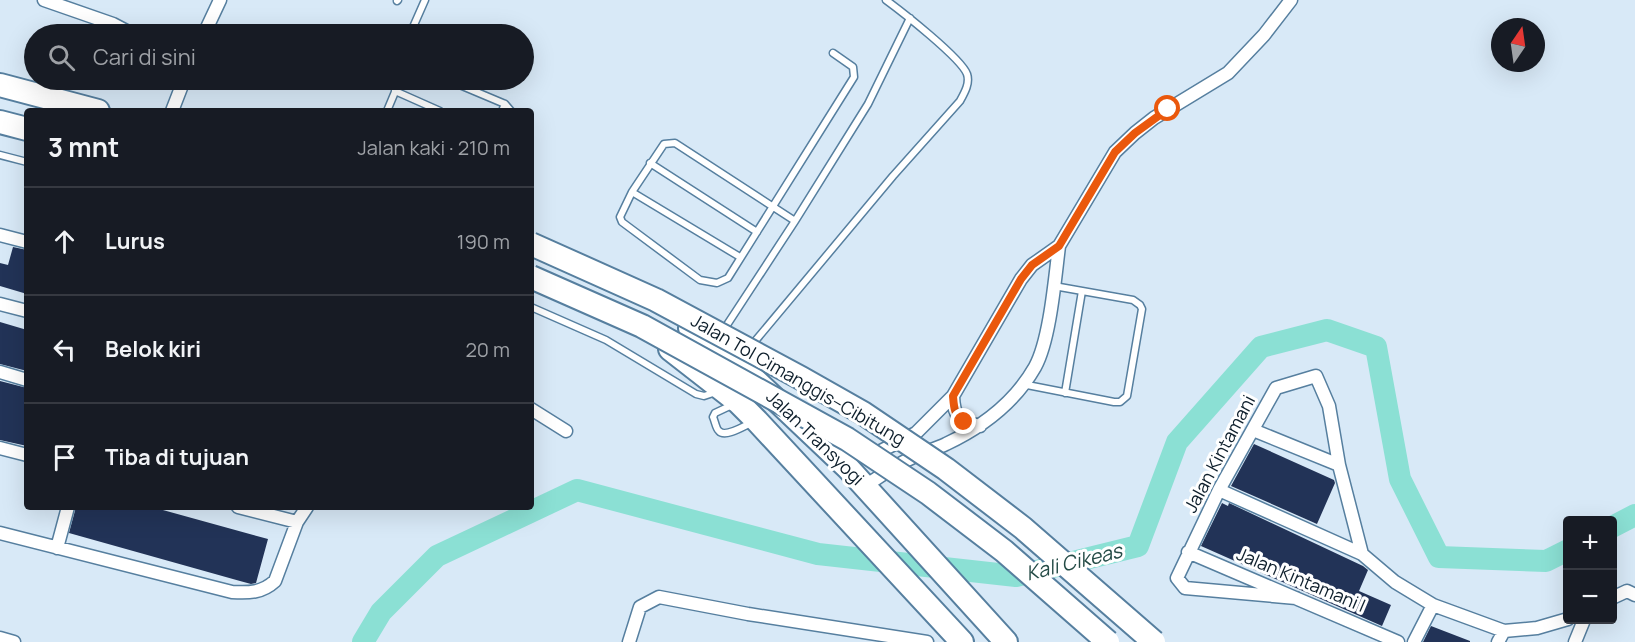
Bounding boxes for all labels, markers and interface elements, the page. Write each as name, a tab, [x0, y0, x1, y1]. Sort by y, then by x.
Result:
north arrow	[1491, 18, 1545, 72]
search box	[24, 24, 534, 90]
icon: search	[45, 41, 78, 74]
text: Cari di sini	[93, 42, 196, 72]
route start	[1154, 95, 1180, 121]
text: 3 mnt	[48, 129, 119, 165]
text: Jalan kaki · 210 m	[357, 134, 510, 161]
icon: ahead	[48, 225, 81, 258]
text: Lurus	[105, 226, 165, 256]
text: 190 m	[457, 228, 510, 255]
street label: Jalan Tol Cimanggis–Cibitung	[687, 308, 910, 450]
icon: left	[48, 333, 81, 366]
text: Belok kiri	[105, 334, 201, 364]
text: 20 m	[465, 336, 510, 363]
street label: Jalan Transyogi	[762, 384, 870, 490]
street label: Jalan Kintamani	[1178, 391, 1260, 516]
route end	[950, 408, 976, 434]
icon: arrive	[48, 441, 81, 474]
text: Tiba di tujuan	[105, 442, 249, 472]
map controls	[1563, 516, 1617, 624]
button: +	[1563, 516, 1617, 570]
water label: Kali Cikeas	[1023, 536, 1126, 586]
street label: Jalan Kintamani I	[1233, 541, 1369, 617]
button: −	[1563, 570, 1617, 624]

